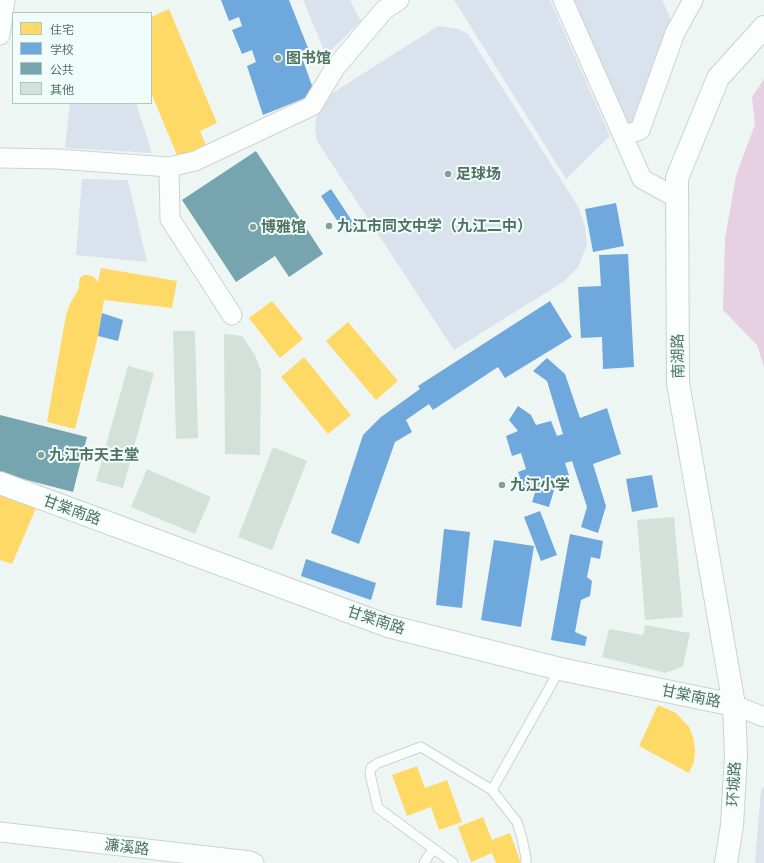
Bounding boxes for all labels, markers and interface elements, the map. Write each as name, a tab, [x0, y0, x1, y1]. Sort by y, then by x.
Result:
legend	[12, 12, 152, 104]
text: 住宅	[50, 22, 74, 36]
text: 学校	[50, 42, 74, 56]
place label: 图书馆	[286, 49, 331, 67]
marker: 图书馆	[273, 53, 283, 63]
text: 公共	[50, 62, 74, 76]
text: 其他	[50, 82, 74, 96]
place label: 足球场	[456, 165, 501, 183]
marker: 足球场	[443, 169, 453, 179]
place label: 九江市同文中学（九江二中）	[337, 217, 532, 235]
place label: 博雅馆	[261, 218, 306, 236]
marker: 九江市同文中学（九江二中）	[324, 221, 334, 231]
marker: 博雅馆	[248, 222, 258, 232]
street label: 南湖路	[669, 333, 687, 379]
place label: 九江市天主堂	[49, 446, 139, 464]
marker: 九江市天主堂	[36, 450, 46, 460]
place label: 九江小学	[510, 476, 570, 494]
marker: 九江小学	[497, 480, 507, 490]
street label: 甘棠南路	[41, 491, 103, 529]
street label: 甘棠南路	[345, 602, 407, 638]
street label: 甘棠南路	[660, 681, 722, 711]
street label: 环城路	[724, 761, 744, 807]
street label: 濂溪路	[104, 835, 150, 859]

